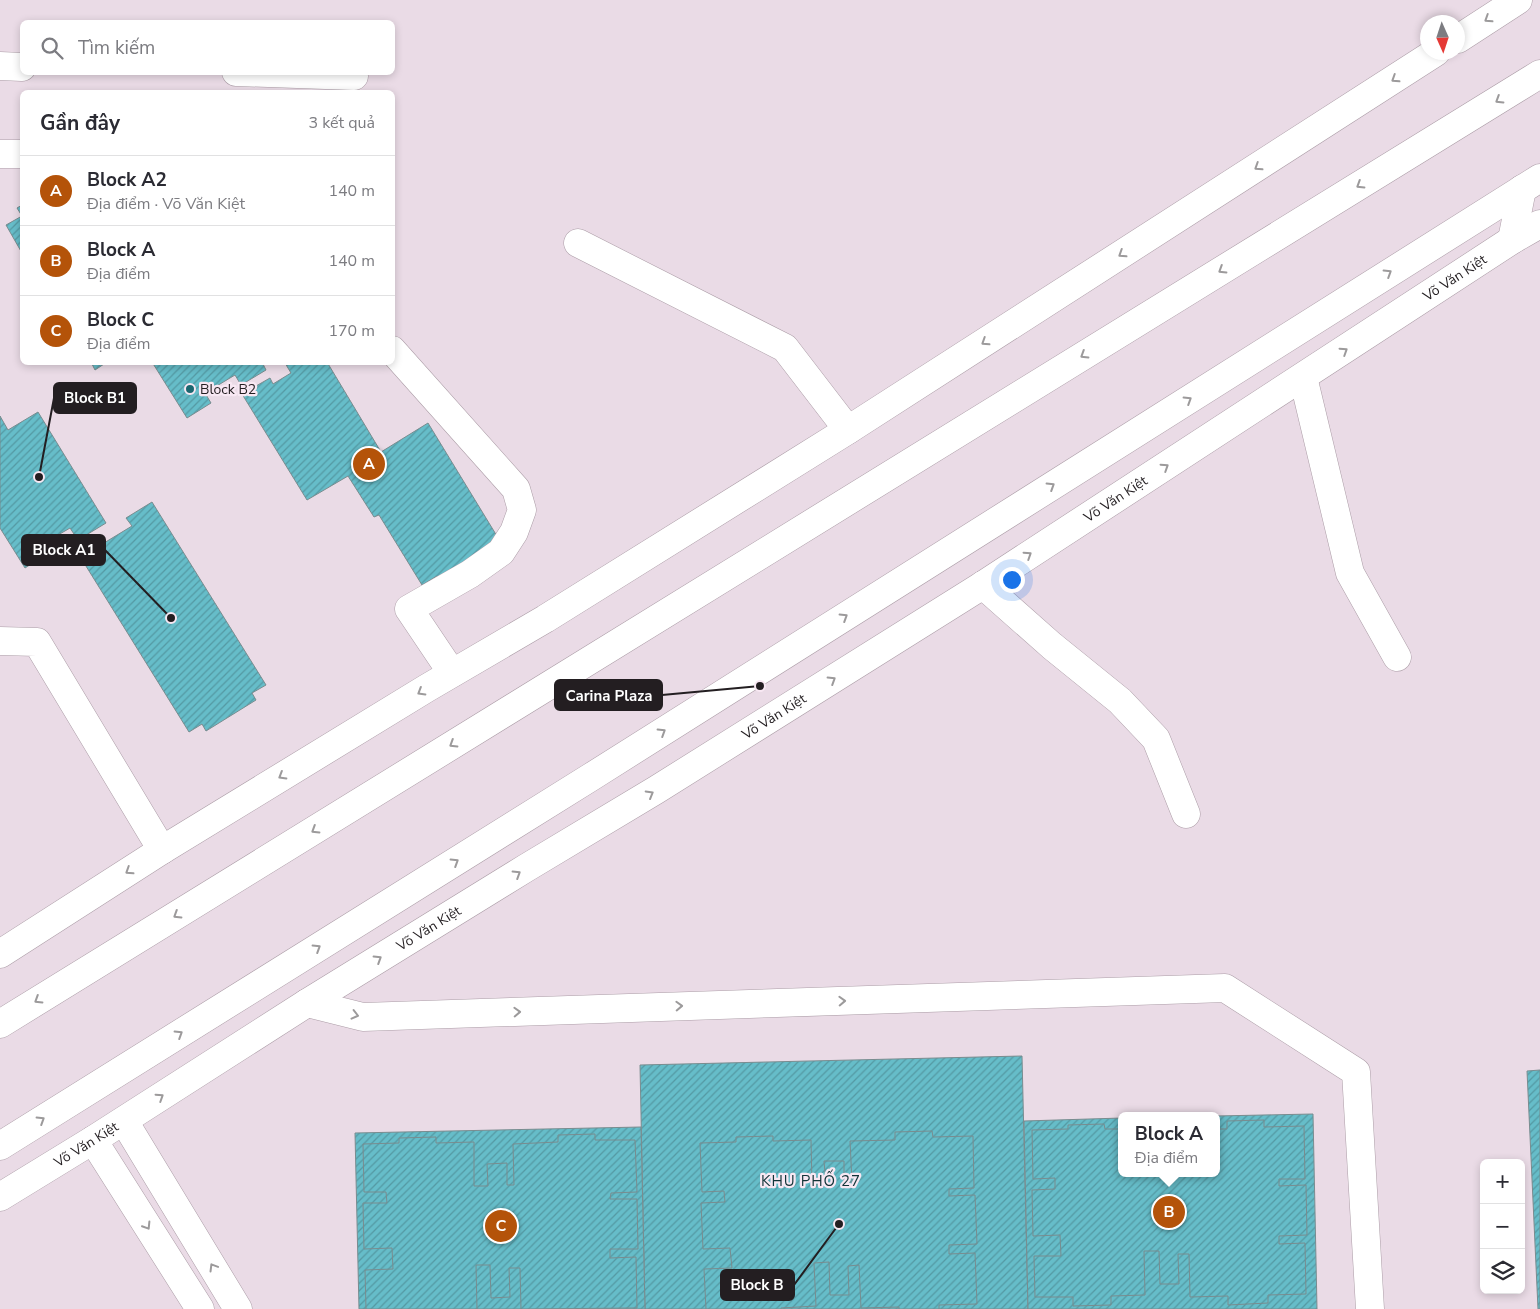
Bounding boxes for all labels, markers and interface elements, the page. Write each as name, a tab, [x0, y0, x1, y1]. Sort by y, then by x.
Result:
one-way arrow	[1484, 13, 1493, 23]
north arrow	[1420, 15, 1465, 60]
search box	[20, 20, 395, 75]
icon: search	[38, 34, 66, 62]
text: Tìm kiếm	[78, 35, 155, 61]
one-way arrow	[1391, 73, 1401, 82]
one-way arrow	[1495, 93, 1504, 103]
text: Gần đây	[40, 109, 120, 137]
text: 3 kết quả	[308, 112, 375, 134]
one-way arrow	[1255, 160, 1264, 170]
text: Block A2	[87, 167, 167, 193]
one-way arrow	[1357, 178, 1366, 188]
text: A	[50, 180, 62, 202]
text: 140 m	[328, 180, 375, 202]
text: Địa điểm · Võ Văn Kiệt	[87, 193, 245, 215]
text: Block A	[87, 237, 155, 263]
one-way arrow	[1118, 248, 1127, 258]
text: B	[50, 250, 62, 272]
text: 140 m	[328, 250, 375, 272]
street label: Võ Văn Kiệt	[1418, 250, 1490, 306]
text: Địa điểm	[87, 263, 150, 285]
one-way arrow	[1218, 264, 1227, 274]
one-way arrow	[1383, 270, 1392, 280]
text: Block C	[87, 307, 154, 333]
text: C	[51, 320, 61, 342]
text: 170 m	[328, 320, 375, 342]
text: Địa điểm	[87, 333, 150, 355]
one-way arrow	[981, 336, 990, 345]
one-way arrow	[1338, 347, 1347, 357]
one-way arrow	[1080, 349, 1089, 359]
place label: Block B2	[200, 380, 256, 399]
callout: Block B1	[54, 383, 136, 413]
marker: Block B2	[184, 383, 196, 395]
text: Block B1	[64, 388, 126, 408]
one-way arrow	[1182, 396, 1191, 406]
pin: A	[353, 445, 385, 483]
one-way arrow	[1159, 463, 1168, 473]
street label: Võ Văn Kiệt	[1079, 471, 1151, 527]
one-way arrow	[1045, 483, 1054, 493]
callout: Block A1	[22, 535, 105, 565]
text: Block A1	[32, 540, 96, 560]
one-way arrow	[1023, 552, 1032, 561]
your location	[999, 567, 1025, 593]
one-way arrow	[838, 614, 847, 624]
one-way arrow	[827, 676, 836, 686]
callout: Carina Plaza	[555, 680, 662, 710]
one-way arrow	[417, 685, 426, 695]
text: Carina Plaza	[566, 686, 652, 706]
street label: Võ Văn Kiệt	[737, 689, 810, 744]
one-way arrow	[656, 729, 665, 738]
one-way arrow	[450, 738, 459, 748]
one-way arrow	[279, 770, 288, 780]
one-way arrow	[645, 791, 654, 801]
one-way arrow	[311, 823, 320, 833]
one-way arrow	[449, 858, 458, 868]
one-way arrow	[125, 864, 134, 874]
one-way arrow	[511, 870, 520, 880]
street label: Võ Văn Kiệt	[392, 901, 464, 956]
one-way arrow	[173, 908, 182, 918]
one-way arrow	[311, 945, 321, 954]
one-way arrow	[373, 956, 382, 966]
one-way arrow	[35, 994, 44, 1003]
one-way arrow	[838, 995, 846, 1006]
one-way arrow	[675, 1001, 683, 1012]
one-way arrow	[513, 1007, 521, 1017]
one-way arrow	[350, 1009, 359, 1020]
one-way arrow	[174, 1031, 183, 1040]
one-way arrow	[155, 1094, 164, 1104]
popup	[1118, 1112, 1220, 1177]
one-way arrow	[36, 1117, 45, 1127]
street label: Võ Văn Kiệt	[49, 1117, 122, 1172]
text: Block A	[1135, 1121, 1203, 1147]
text: Địa điểm	[1135, 1147, 1198, 1169]
map controls	[1480, 1159, 1525, 1294]
button: +	[1480, 1159, 1525, 1204]
district label: KHU PHỐ 27	[761, 1169, 861, 1191]
pin: B	[1153, 1193, 1185, 1231]
button: −	[1480, 1204, 1525, 1249]
pin: C	[485, 1207, 517, 1245]
one-way arrow	[141, 1221, 151, 1230]
button: layers	[1480, 1249, 1525, 1294]
one-way arrow	[210, 1264, 220, 1273]
callout: Block B	[721, 1270, 794, 1300]
text: Block B	[730, 1275, 784, 1295]

